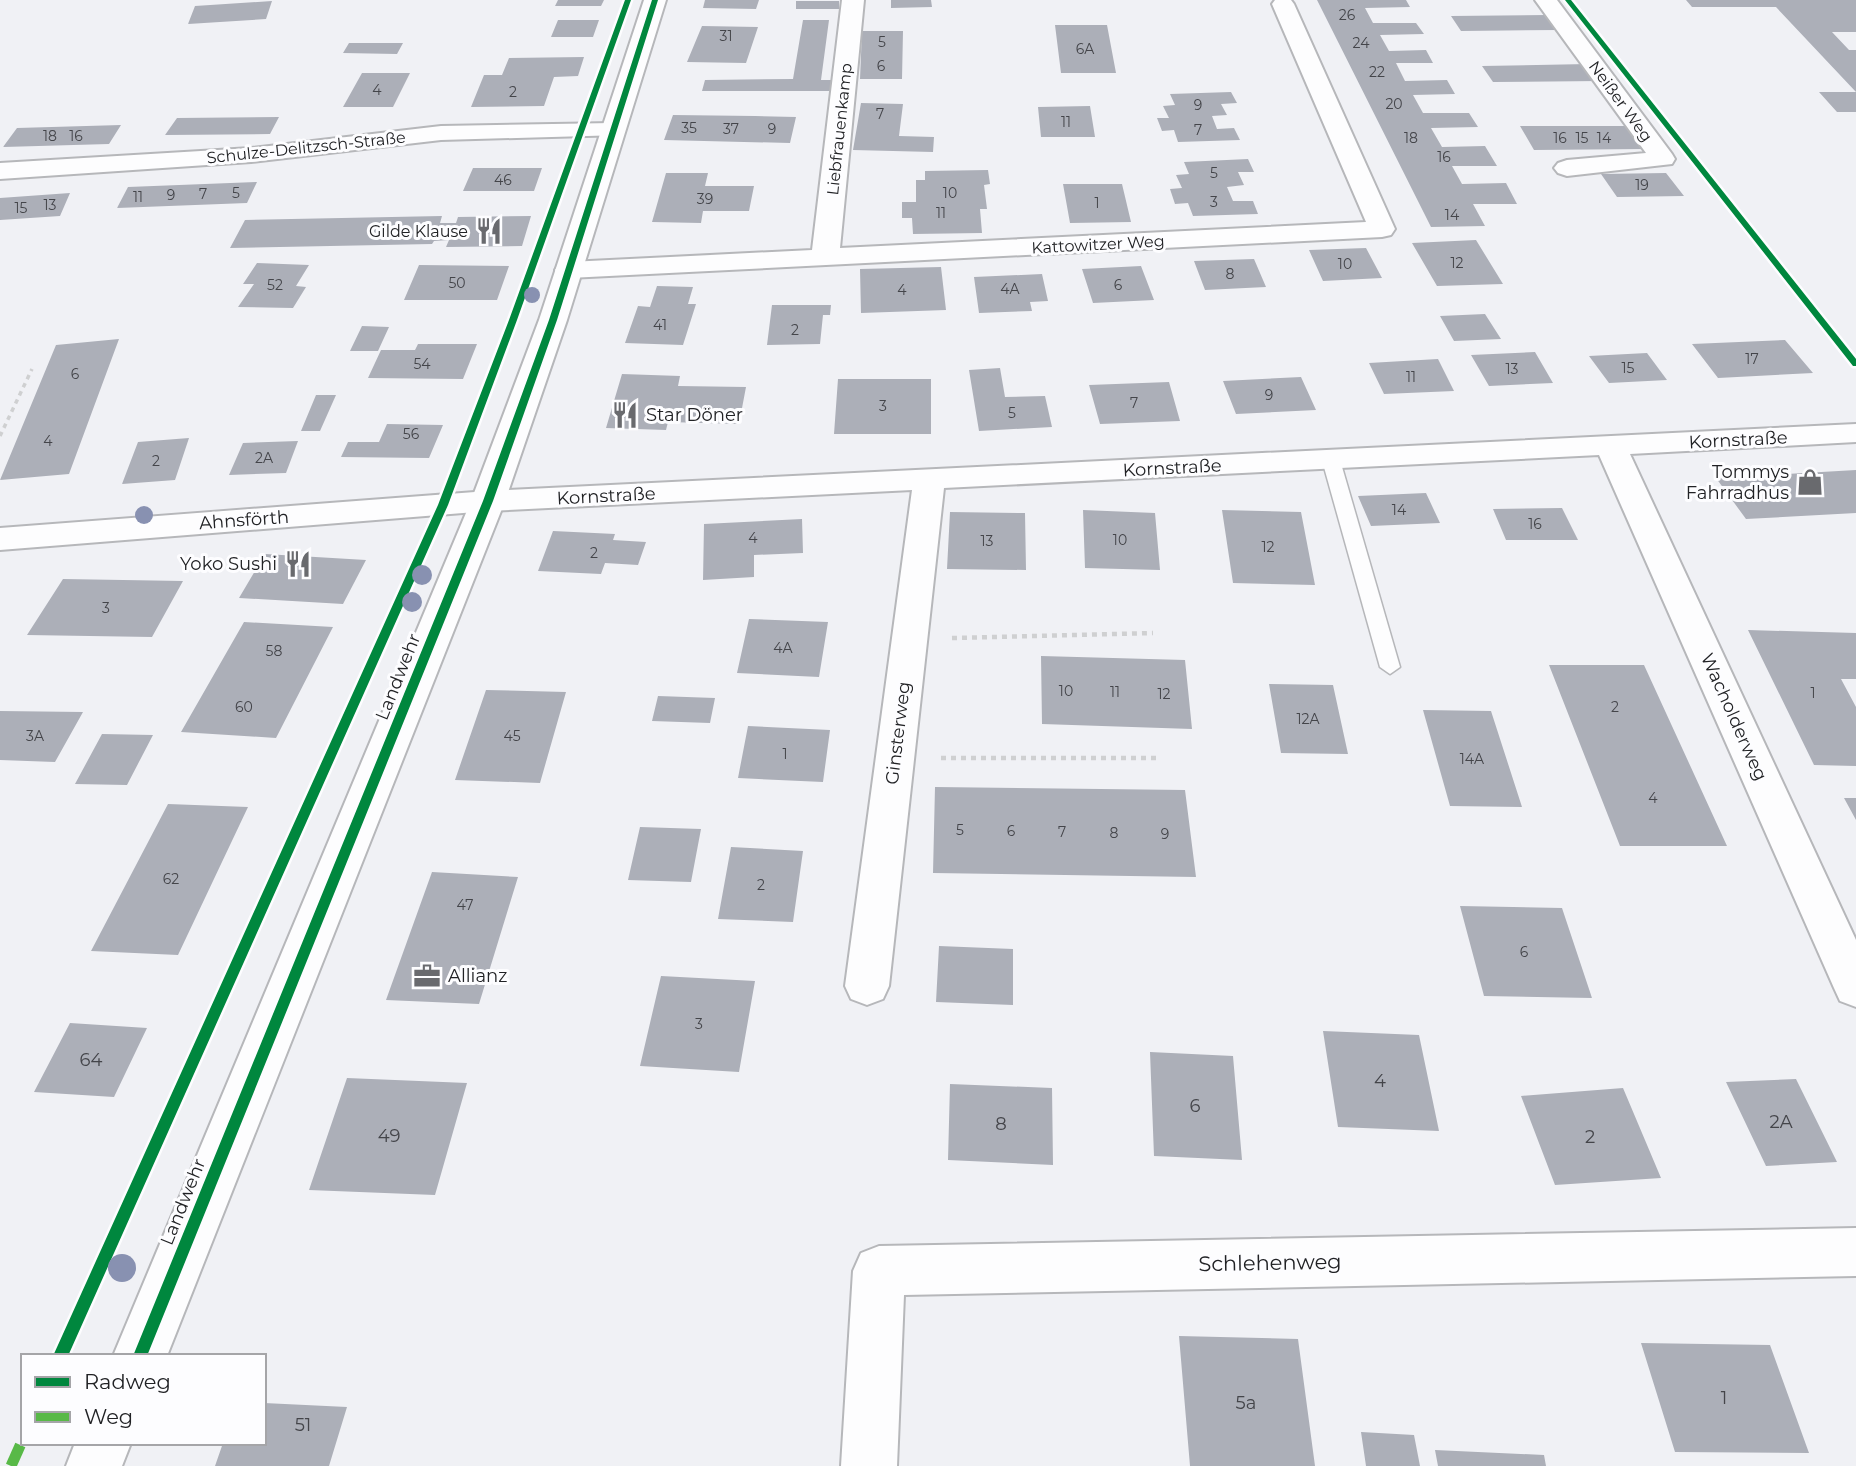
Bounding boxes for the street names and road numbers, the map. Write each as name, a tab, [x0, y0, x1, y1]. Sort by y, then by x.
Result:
street label: Neißer Weg	[1585, 57, 1656, 145]
street label: Liebfrauenkamp	[823, 62, 856, 196]
street label: Schulze-Delitzsch-Straße	[206, 128, 406, 167]
street label: Kattowitzer Weg	[1031, 232, 1165, 257]
street label: Kornstraße	[1688, 426, 1788, 454]
street label: Kornstraße	[1122, 454, 1222, 482]
street label: Kornstraße	[556, 482, 656, 510]
street label: Ahnsförth	[198, 506, 290, 534]
street label: Landwehr	[371, 631, 425, 723]
street label: Wacholderweg	[1696, 650, 1772, 784]
street label: Ginsterweg	[881, 680, 915, 786]
street label: Landwehr	[156, 1156, 210, 1248]
street label: Schlehenweg	[1198, 1249, 1342, 1276]

